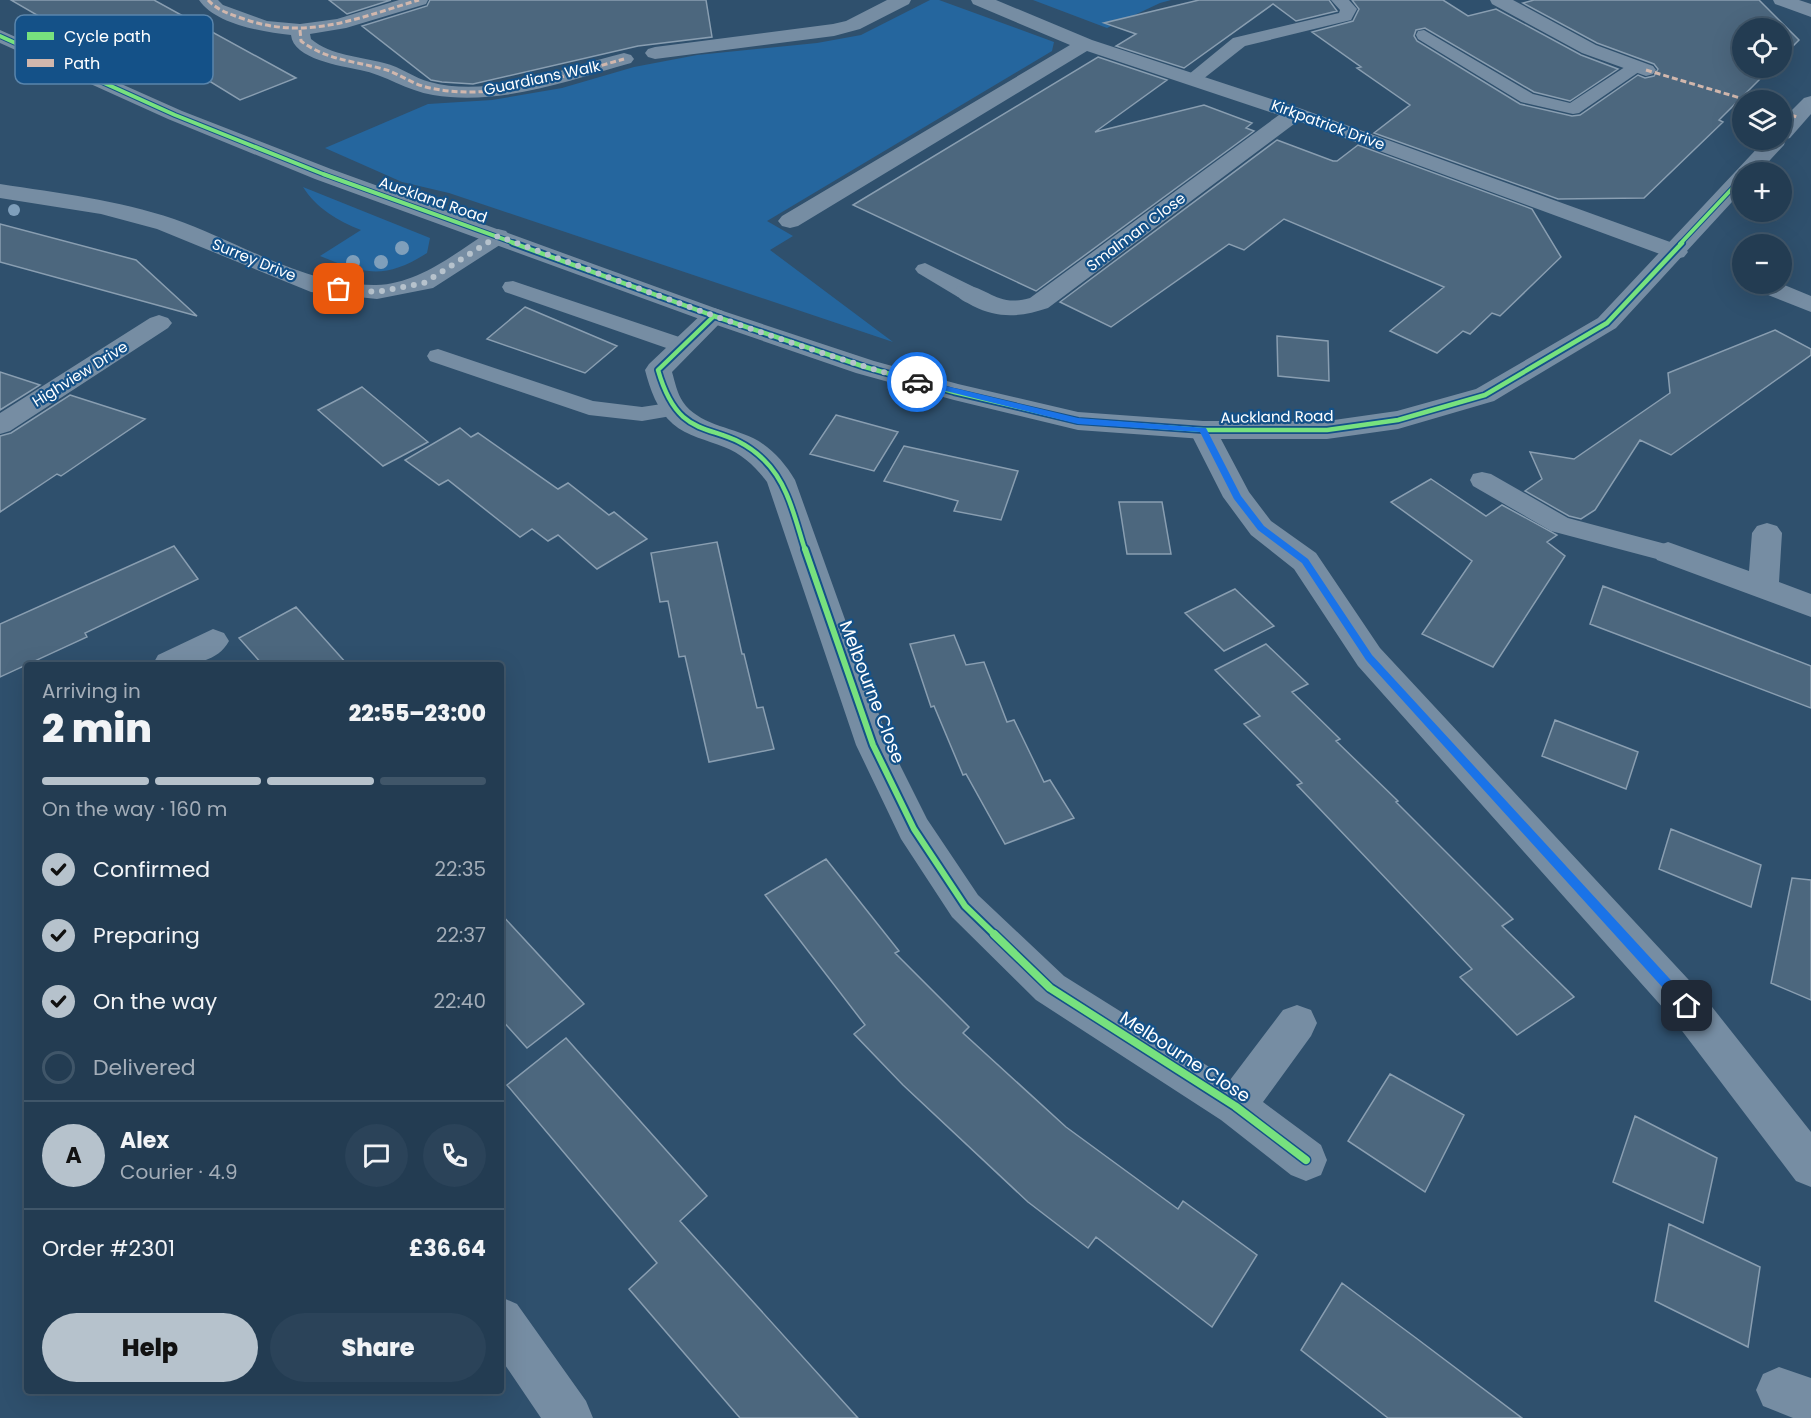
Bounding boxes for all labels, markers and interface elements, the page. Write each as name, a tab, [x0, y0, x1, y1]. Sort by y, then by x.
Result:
legend	[15, 15, 213, 84]
map controls	[1732, 18, 1792, 294]
button: locate	[1732, 18, 1792, 78]
text: Cycle path	[64, 25, 151, 48]
text: Path	[64, 52, 100, 75]
street label: Guardians Walk	[482, 55, 602, 100]
button: layers	[1732, 90, 1792, 150]
street label: Kirkpatrick Drive	[1268, 94, 1388, 155]
button: +	[1732, 162, 1792, 222]
street label: Auckland Road	[376, 171, 490, 228]
street label: Smalman Close	[1082, 187, 1190, 276]
street label: Surrey Drive	[209, 233, 299, 286]
button: −	[1732, 234, 1792, 294]
pin	[313, 263, 364, 314]
icon: bag	[322, 272, 355, 305]
street label: Highview Drive	[28, 336, 132, 411]
courier	[887, 352, 947, 412]
icon: car	[901, 366, 934, 399]
street label: Auckland Road	[1220, 405, 1334, 428]
street label: Melbourne Close	[834, 617, 911, 767]
text: Arriving in	[42, 677, 141, 705]
text: 22:55–23:00	[349, 698, 486, 729]
text: 2 min	[42, 701, 152, 756]
text: On the way · 160 m	[42, 795, 227, 823]
icon: check	[42, 853, 75, 886]
text: Confirmed	[93, 854, 210, 885]
text: 22:35	[434, 855, 486, 883]
icon: check	[42, 919, 75, 952]
text: Preparing	[93, 920, 200, 951]
text: 22:37	[436, 921, 486, 949]
pin	[1661, 980, 1712, 1031]
icon: check	[42, 985, 75, 1018]
text: On the way	[93, 986, 217, 1017]
text: 22:40	[434, 987, 486, 1015]
icon: home	[1670, 989, 1703, 1022]
street label: Melbourne Close	[1115, 1005, 1255, 1108]
text: Delivered	[93, 1052, 196, 1083]
button: chat	[345, 1124, 408, 1187]
button: phone	[423, 1124, 486, 1187]
text: Alex	[120, 1125, 169, 1156]
text: A	[65, 1140, 82, 1171]
text: Courier · 4.9	[120, 1158, 238, 1186]
text: Order #2301	[42, 1233, 175, 1264]
text: £36.64	[409, 1233, 486, 1264]
button: Help	[42, 1313, 258, 1382]
button: Share	[270, 1313, 486, 1382]

